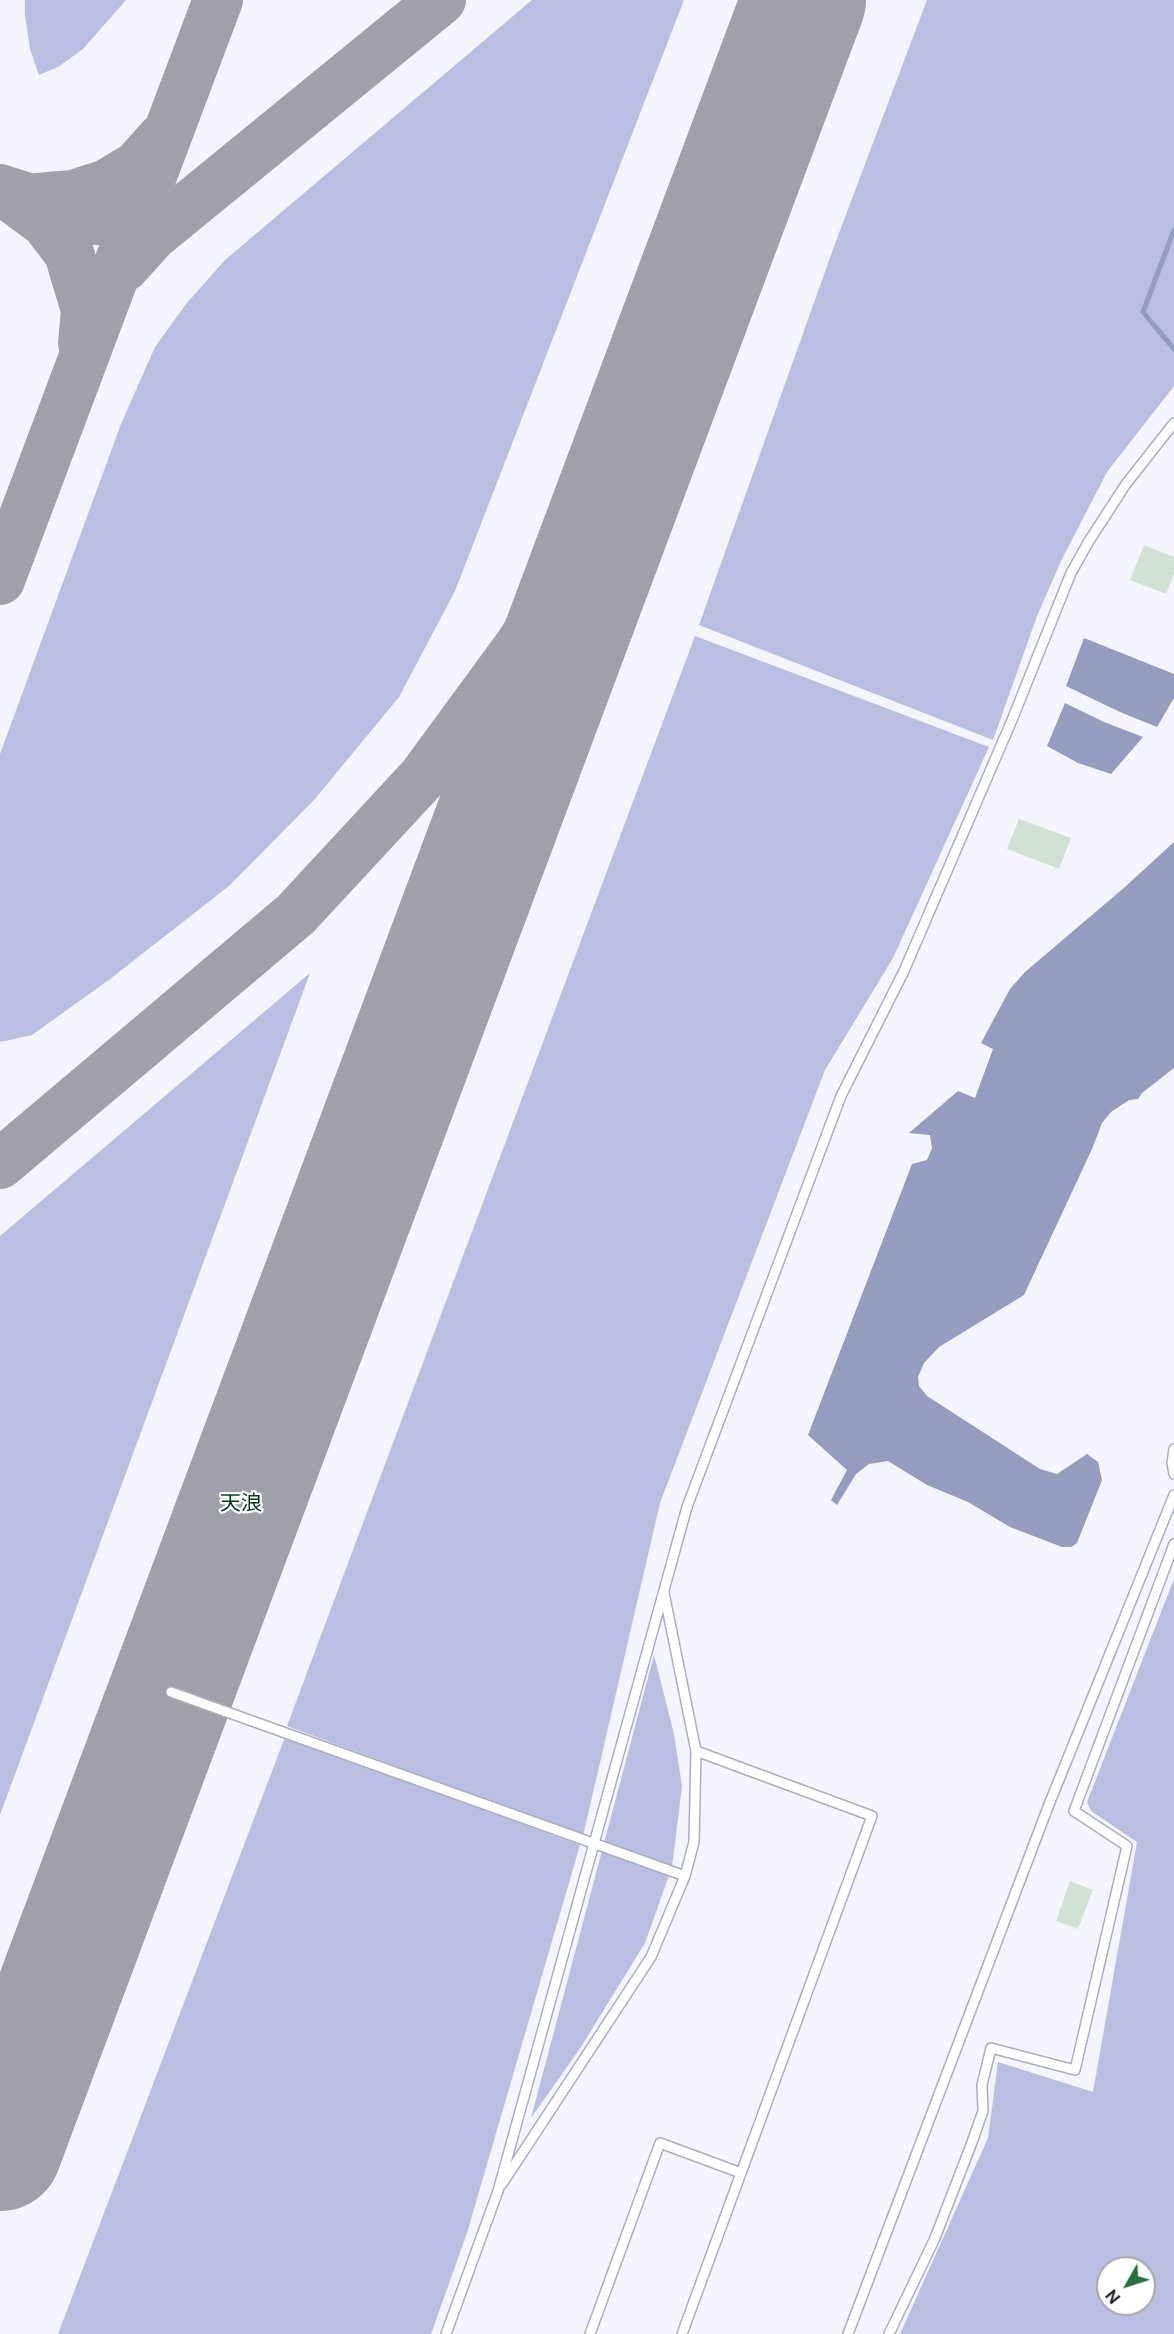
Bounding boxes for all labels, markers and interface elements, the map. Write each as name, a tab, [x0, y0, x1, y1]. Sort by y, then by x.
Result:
district label: 天浪	[220, 1491, 262, 1517]
north arrow	[1096, 2256, 1156, 2316]
text: N	[1102, 2286, 1125, 2307]

